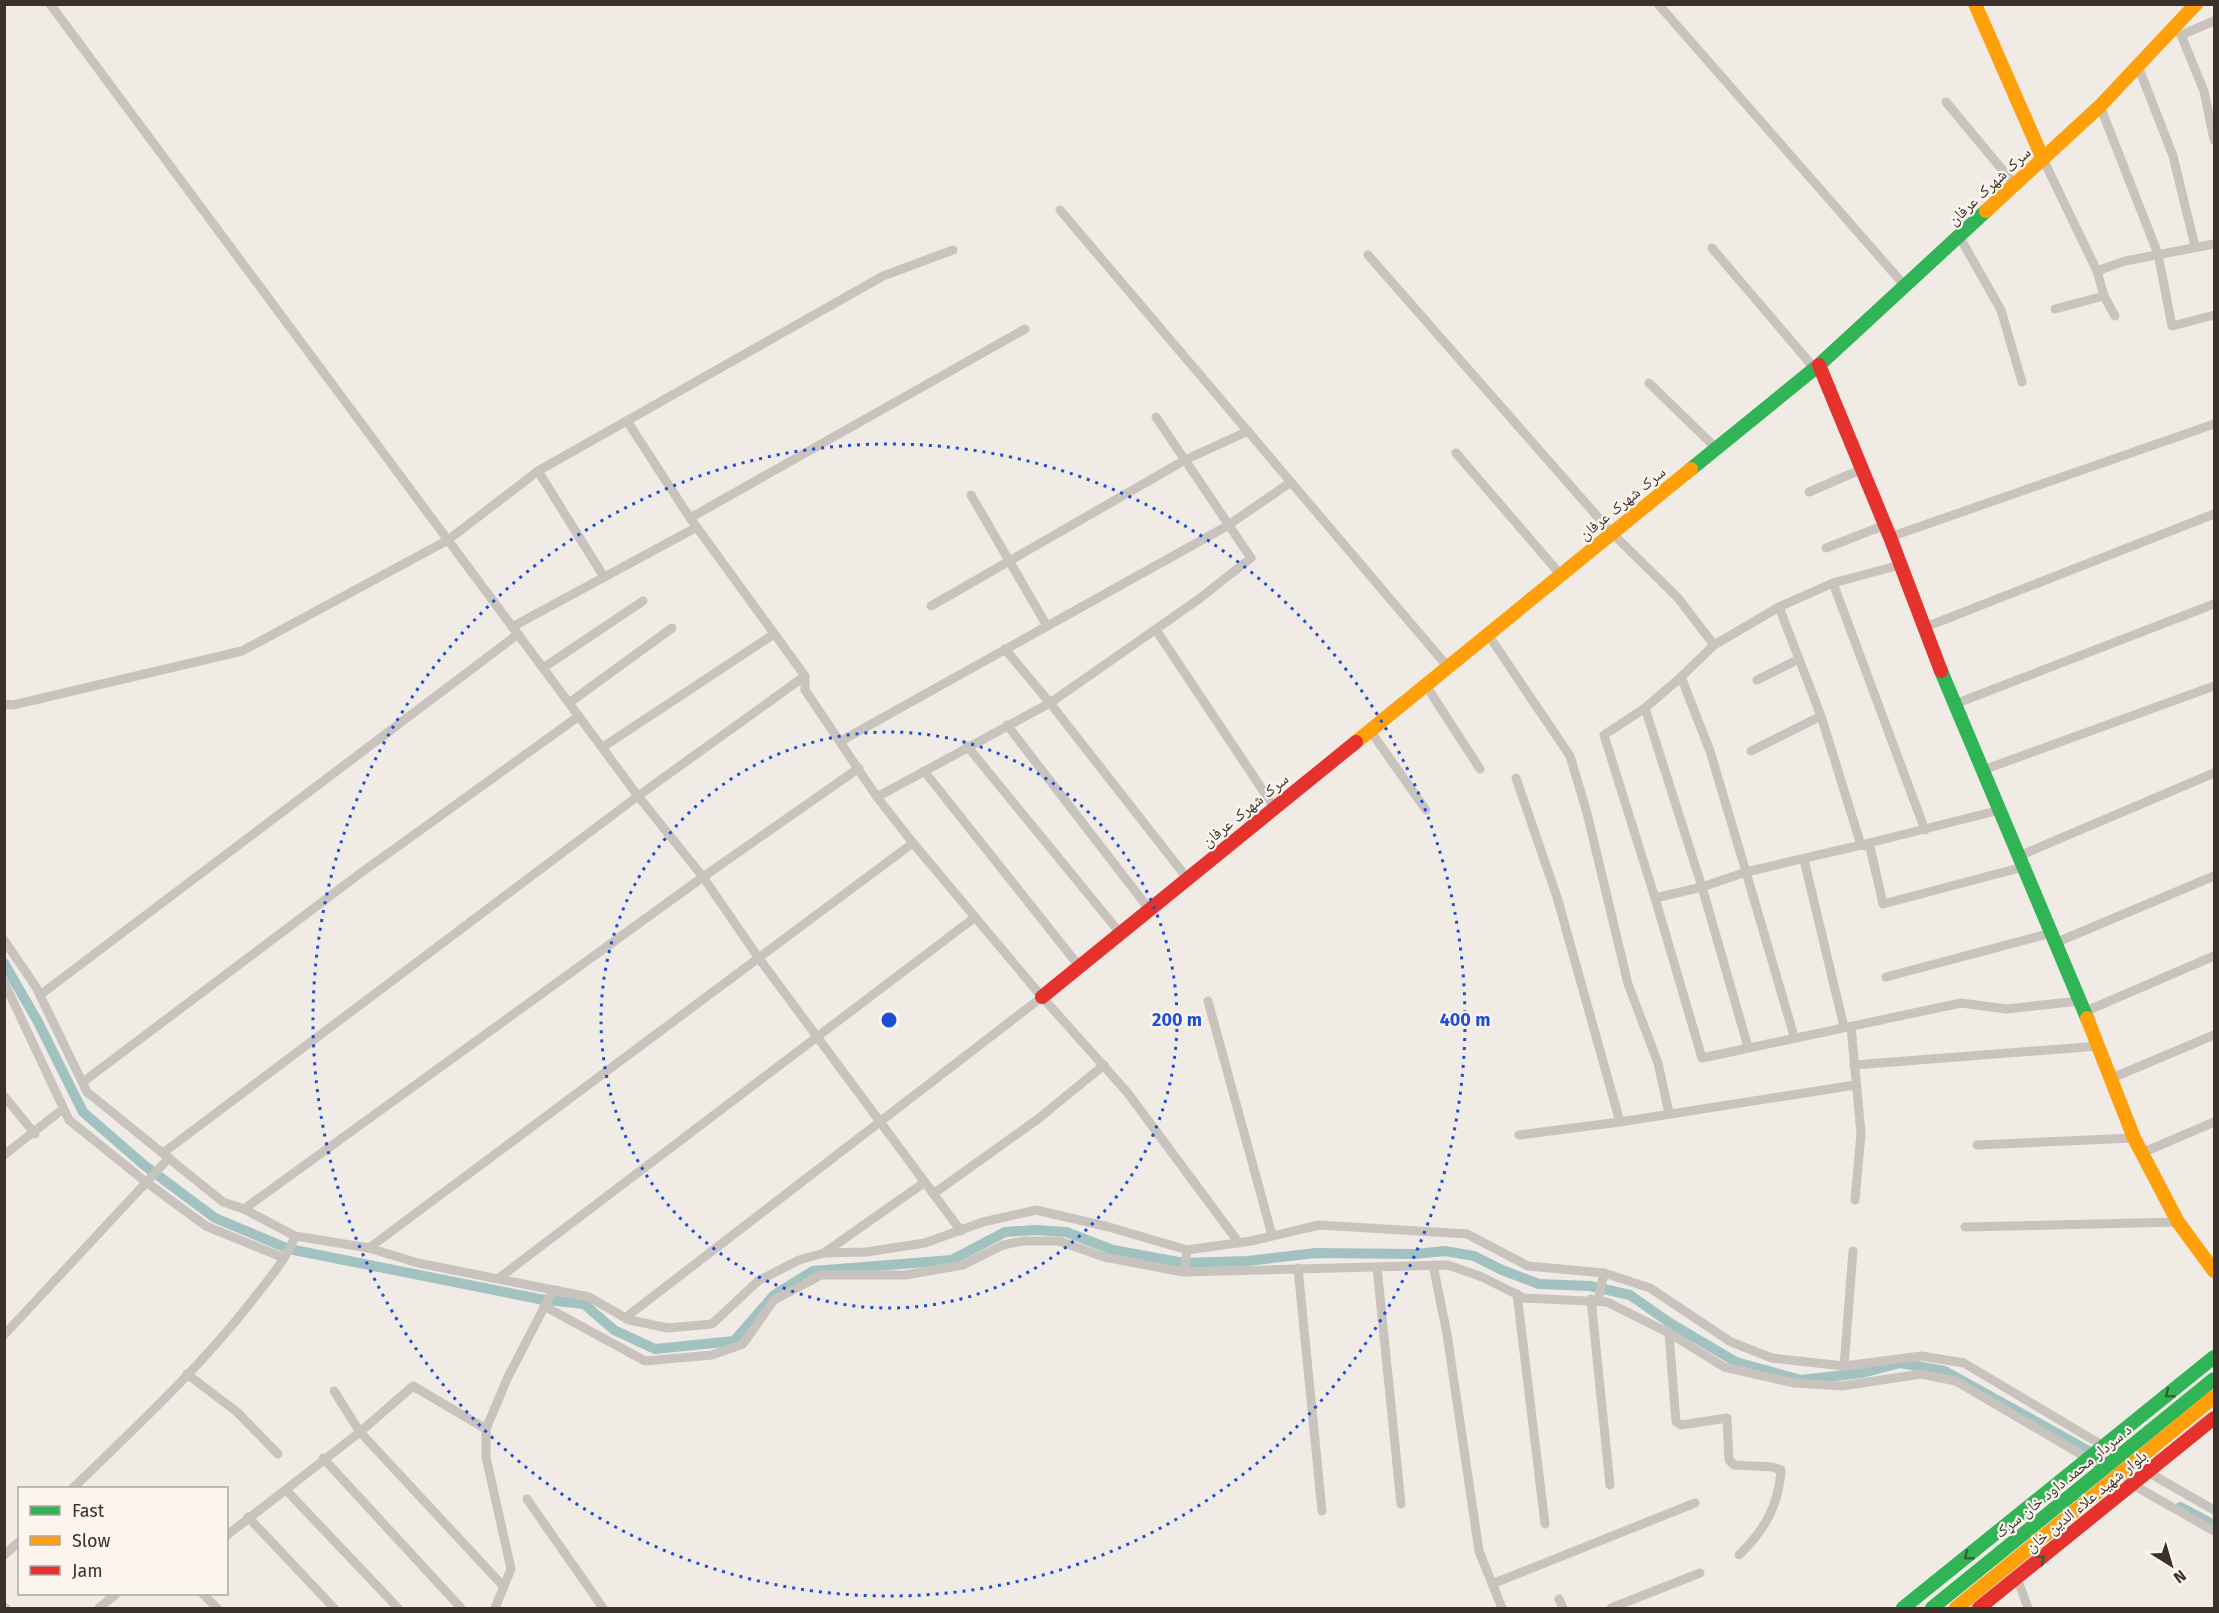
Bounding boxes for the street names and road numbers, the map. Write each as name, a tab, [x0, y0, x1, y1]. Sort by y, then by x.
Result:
street label: سرک شهرک عرفان	[1944, 143, 2035, 230]
street label: سرک شهرک عرفان	[1575, 462, 1670, 545]
street label: سرک شهرک عرفان	[1198, 769, 1293, 852]
street label: د سردار محمد داود خان سړک	[1991, 1420, 2136, 1543]
street label: بلوار شهید علاء الدین خان	[2021, 1446, 2151, 1557]

